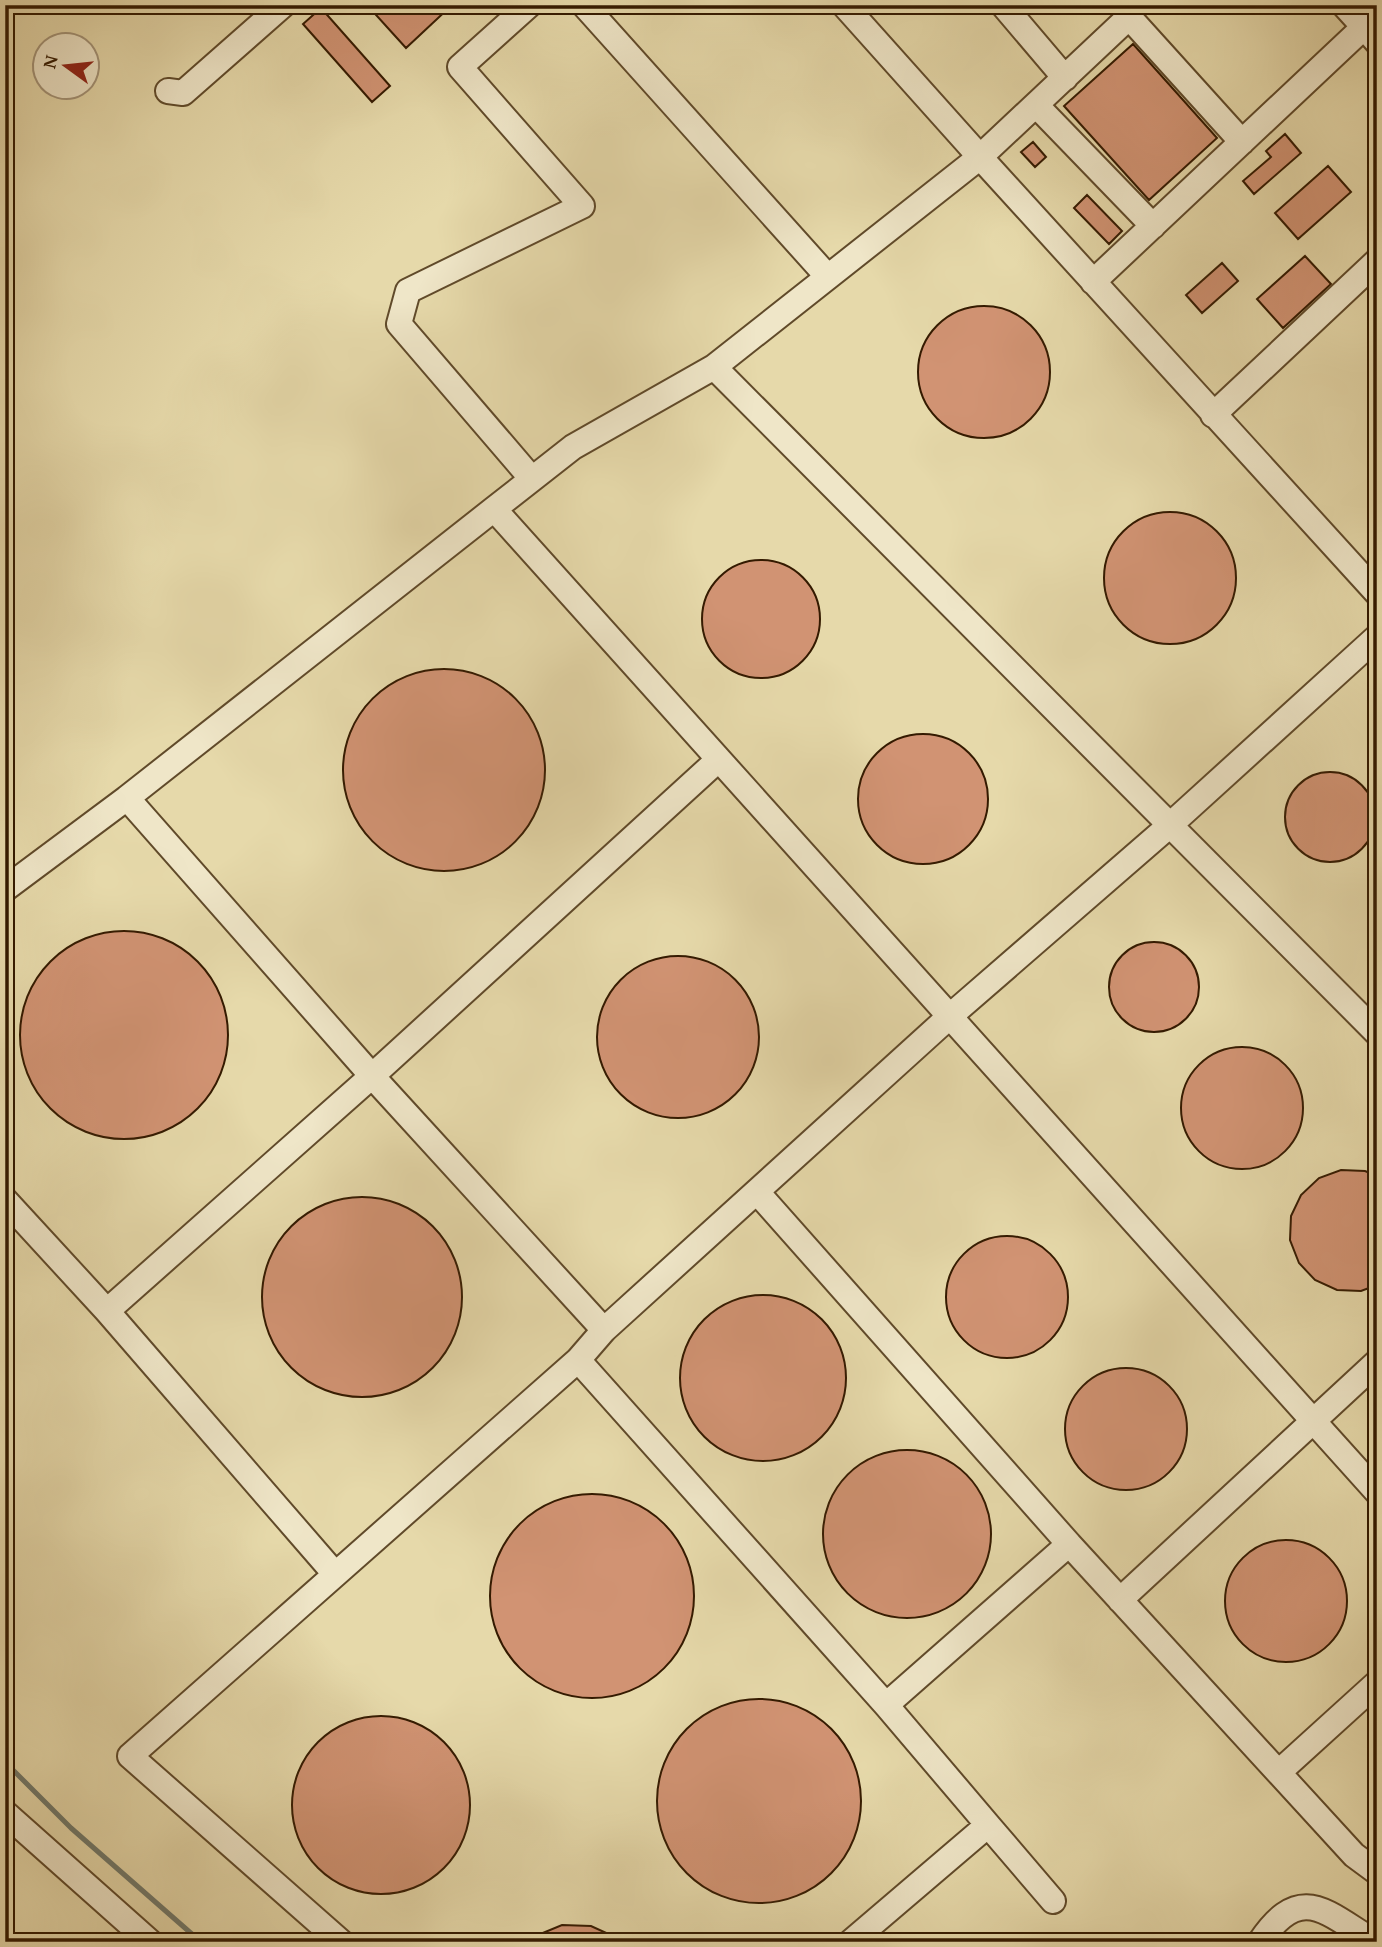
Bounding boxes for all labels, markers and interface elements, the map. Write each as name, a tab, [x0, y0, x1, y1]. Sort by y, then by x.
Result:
north arrow	[32, 32, 102, 102]
text: N	[34, 52, 65, 71]

